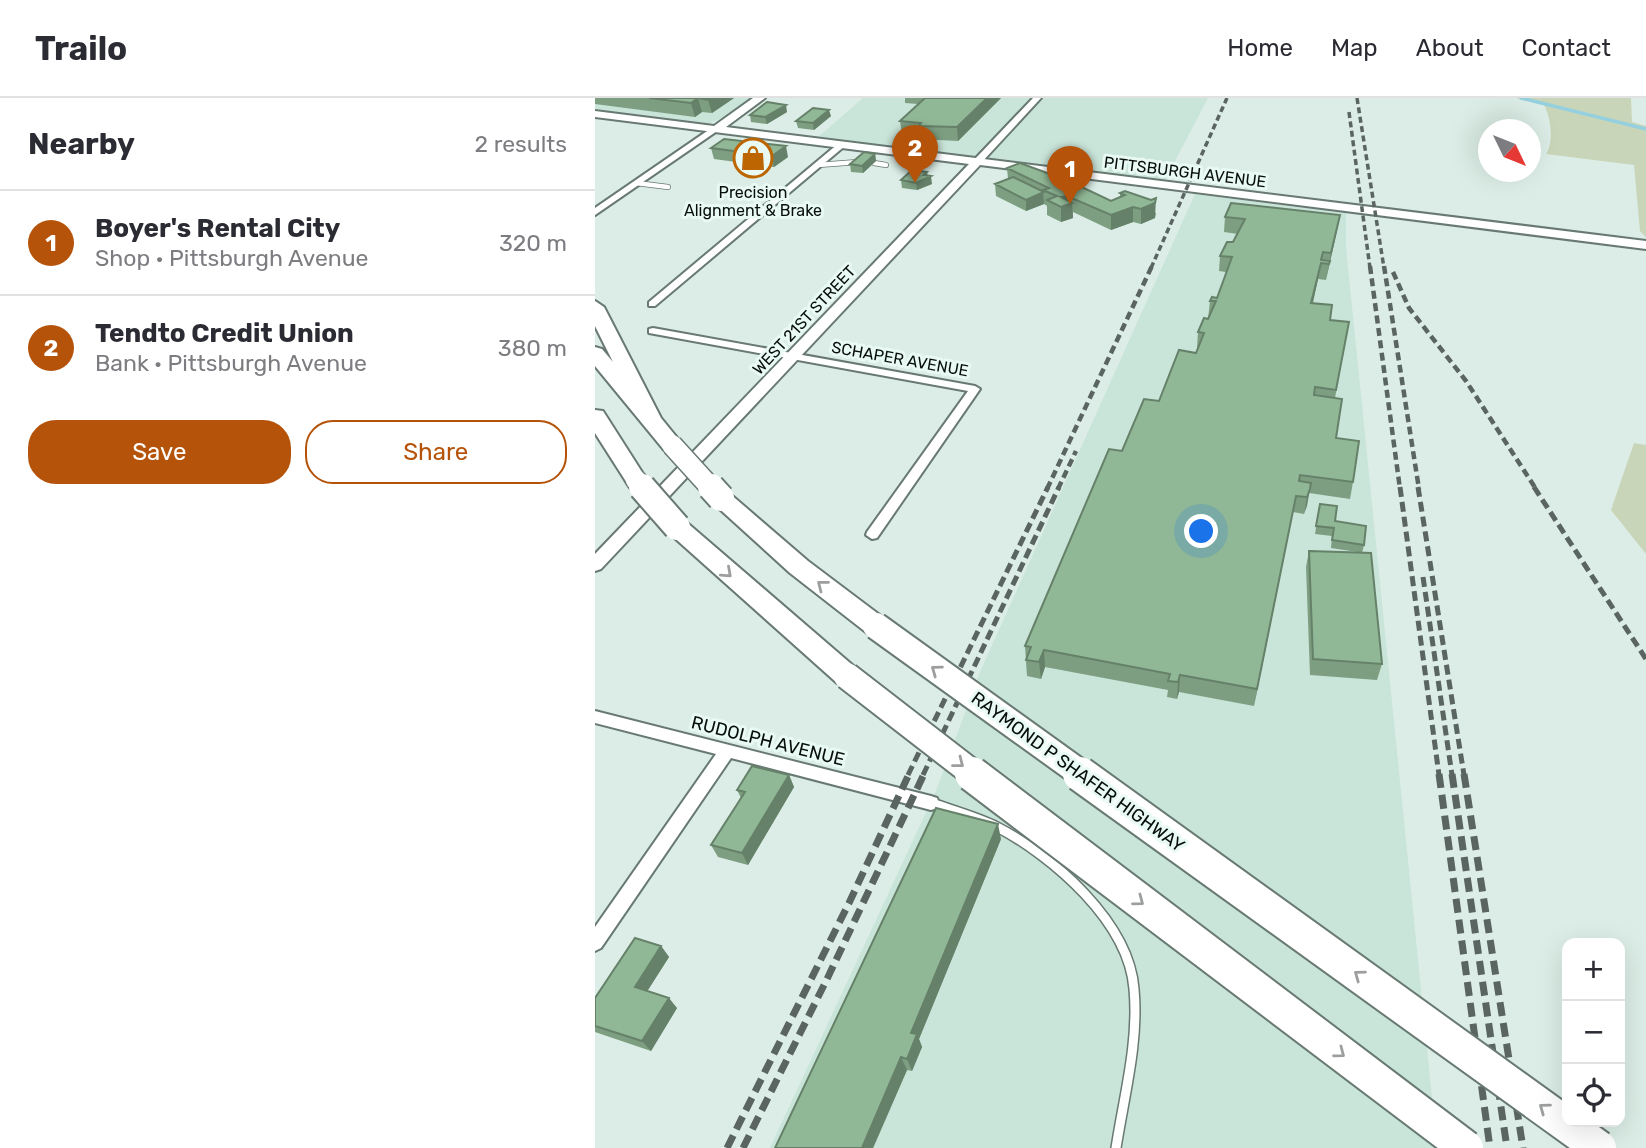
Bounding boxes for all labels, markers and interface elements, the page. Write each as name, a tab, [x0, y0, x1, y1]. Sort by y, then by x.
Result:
text: Trailo	[35, 29, 127, 68]
text: Home	[1227, 34, 1293, 62]
text: Map	[1331, 34, 1378, 62]
text: About	[1416, 34, 1484, 62]
text: Contact	[1522, 34, 1611, 62]
north arrow	[1478, 119, 1541, 182]
pin: 2	[892, 125, 938, 183]
text: Nearby	[28, 126, 135, 162]
text: 2 results	[475, 130, 567, 158]
shop icon: Precision Alignment & Brake	[732, 137, 774, 179]
pin: 1	[1047, 146, 1093, 204]
street label: PITTSBURGH AVENUE	[1103, 153, 1267, 191]
place label: Precision Alignment & Brake	[684, 183, 822, 220]
text: Boyer's Rental City	[95, 213, 340, 244]
text: 1	[45, 229, 57, 257]
text: 320 m	[499, 229, 567, 257]
text: Shop · Pittsburgh Avenue	[95, 244, 368, 272]
street label: WEST 21ST STREET	[749, 262, 859, 378]
text: Tendto Credit Union	[95, 318, 354, 349]
text: 2	[44, 334, 58, 362]
text: 380 m	[498, 334, 567, 362]
street label: SCHAPER AVENUE	[830, 338, 970, 380]
text: Bank · Pittsburgh Avenue	[95, 349, 367, 377]
button: Save	[28, 420, 291, 484]
button: Share	[305, 420, 567, 484]
your location	[1184, 514, 1218, 548]
one-way arrow	[719, 565, 732, 577]
one-way arrow	[818, 580, 830, 593]
one-way arrow	[931, 666, 944, 678]
street label: RAYMOND P SHAFER HIGHWAY	[967, 687, 1189, 857]
street label: RUDOLPH AVENUE	[689, 711, 847, 771]
one-way arrow	[951, 754, 963, 767]
one-way arrow	[1132, 893, 1144, 905]
map controls	[1562, 938, 1625, 1127]
button: +	[1562, 938, 1625, 1001]
one-way arrow	[1354, 971, 1367, 983]
button: −	[1562, 1001, 1625, 1064]
one-way arrow	[1333, 1045, 1345, 1057]
button: locate	[1562, 1064, 1625, 1127]
one-way arrow	[1539, 1104, 1552, 1116]

